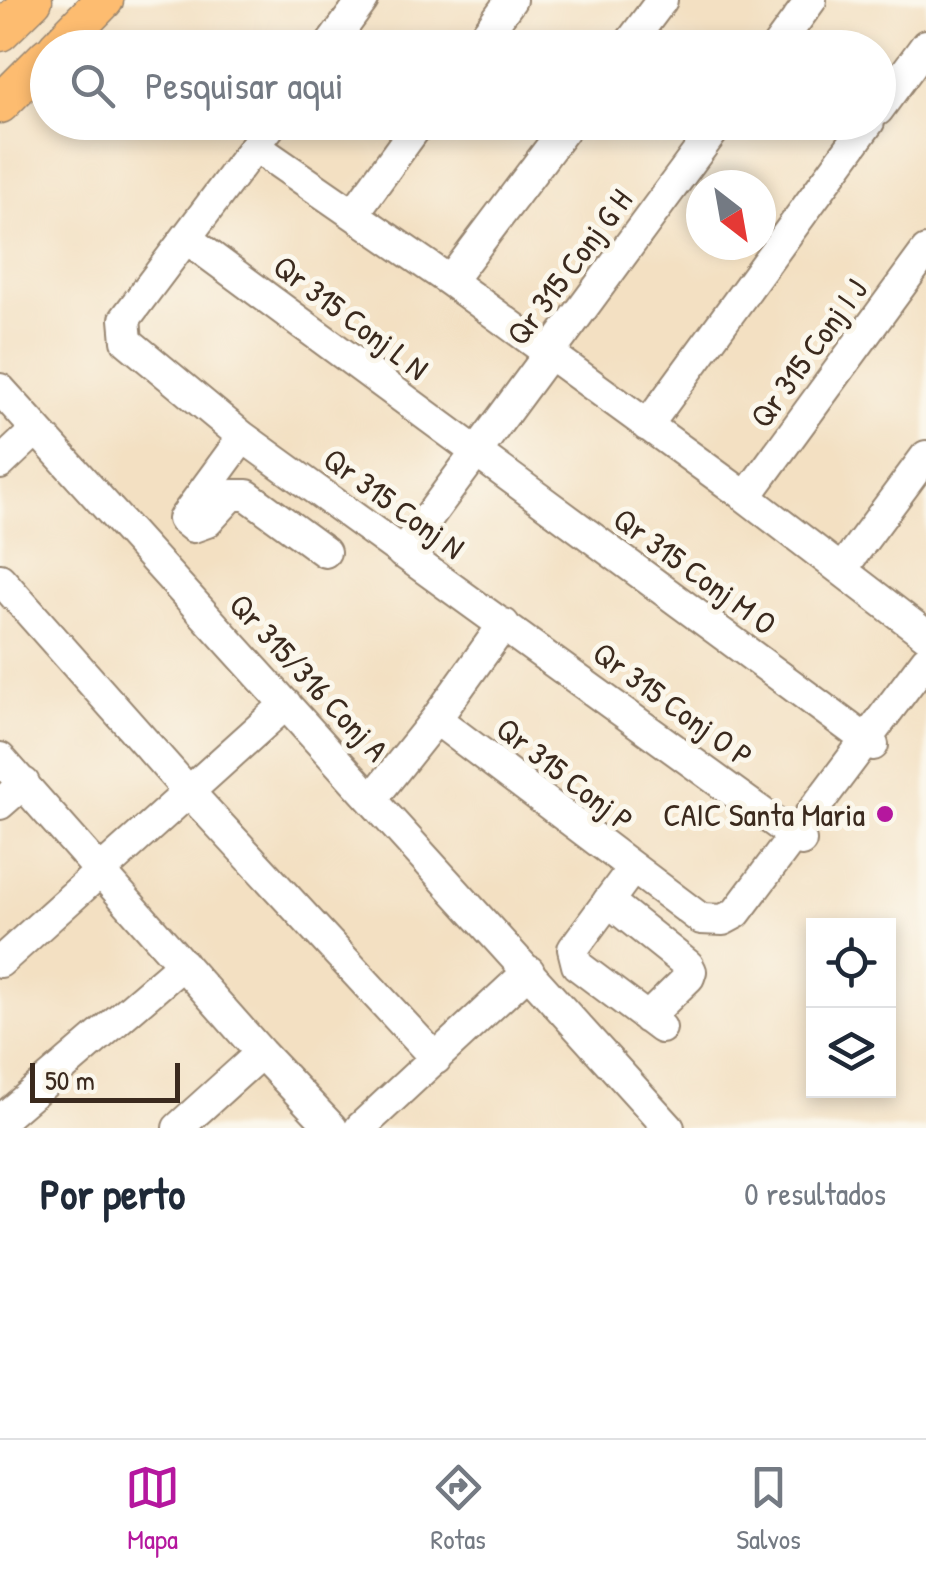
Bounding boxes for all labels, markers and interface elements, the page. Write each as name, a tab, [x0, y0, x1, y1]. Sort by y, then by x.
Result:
search box	[30, 30, 896, 140]
icon: search	[65, 58, 120, 113]
text: Pesquisar aqui	[145, 59, 343, 111]
north arrow	[686, 170, 776, 260]
street label: Qr 315 Conj G H	[496, 180, 642, 354]
street label: Qr 315 Conj L N	[265, 245, 437, 389]
street label: Qr 315 Conj I J	[739, 270, 877, 436]
street label: Qr 315 Conj N	[315, 437, 473, 569]
street label: Qr 315 Conj M O	[605, 497, 785, 645]
street label: Qr 315/316 Conj A	[220, 584, 398, 771]
street label: Qr 315 Conj O P	[584, 631, 762, 777]
street label: Qr 315 Conj P	[488, 707, 642, 841]
place label: CAIC Santa Maria	[663, 793, 865, 836]
marker: CAIC Santa Maria	[874, 803, 896, 825]
map controls	[806, 918, 896, 1098]
button: locate	[806, 918, 896, 1008]
button: layers	[806, 1008, 896, 1098]
scale bar	[30, 1058, 180, 1102]
text: 50 m	[45, 1061, 95, 1099]
text: Por perto	[40, 1165, 185, 1222]
text: 0 resultados	[744, 1172, 886, 1215]
tab: Mapa	[125, 1460, 180, 1558]
tab: Rotas	[431, 1460, 486, 1558]
tab: Salvos	[736, 1460, 801, 1558]

